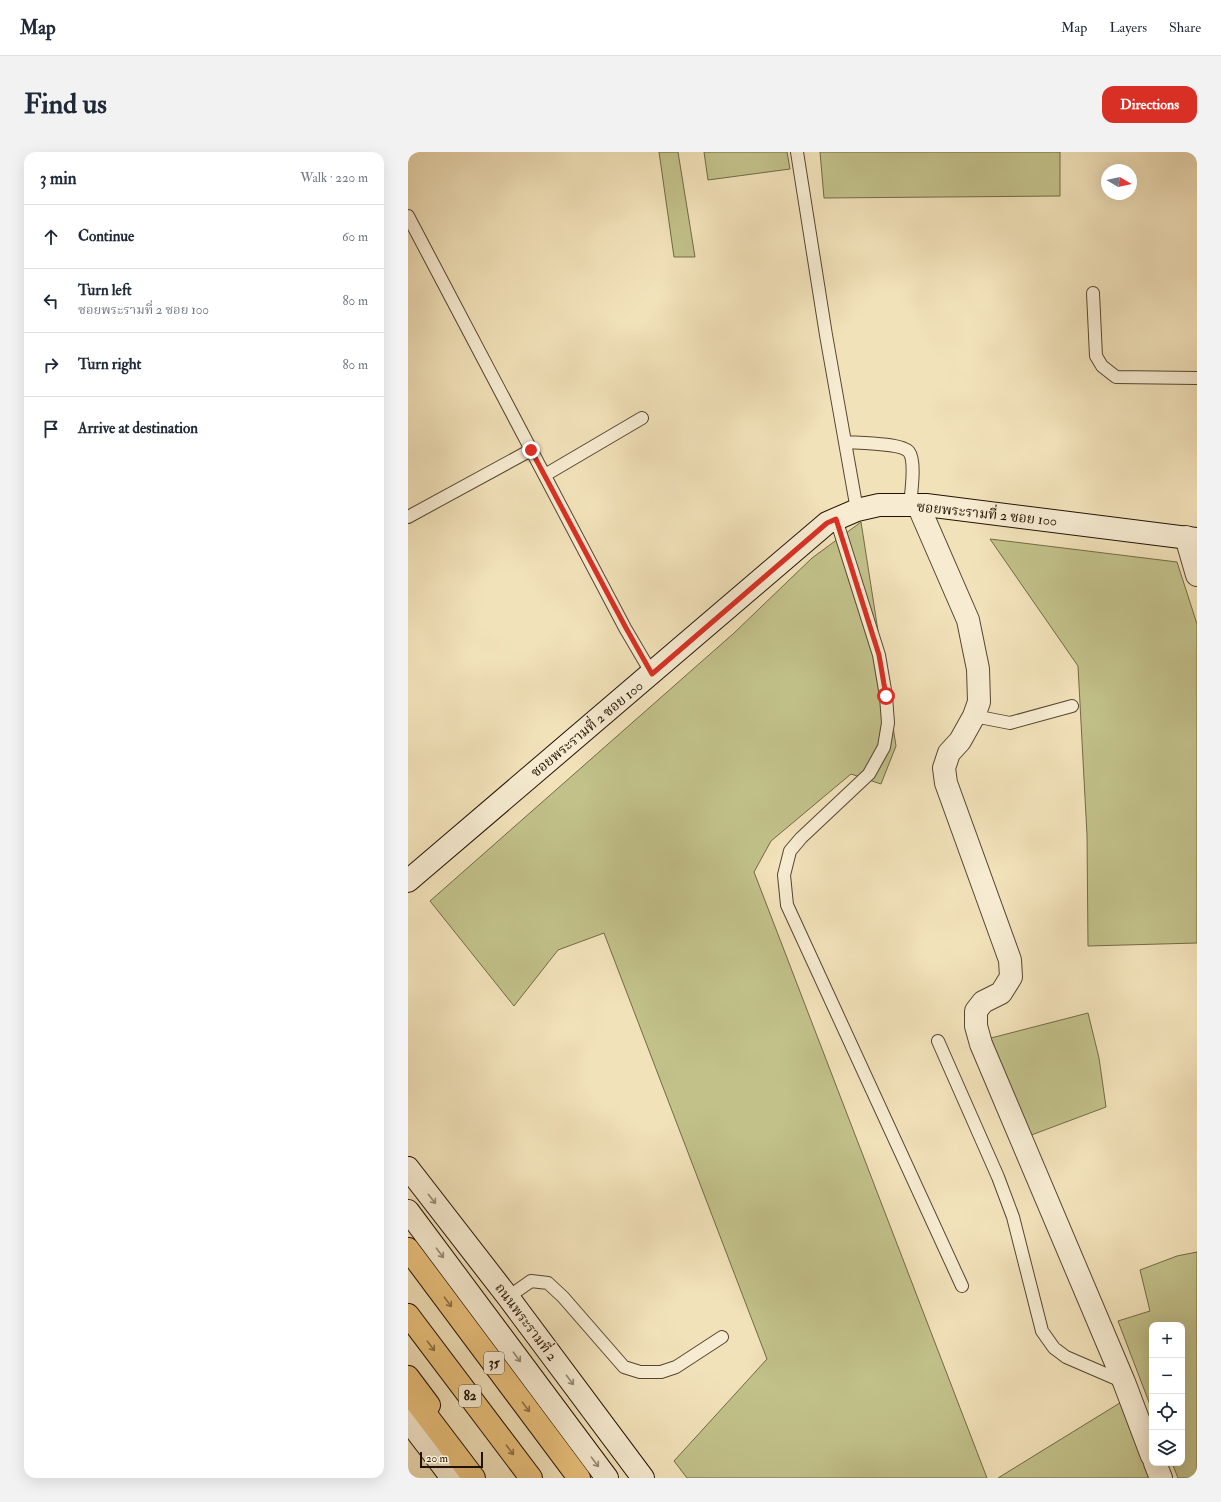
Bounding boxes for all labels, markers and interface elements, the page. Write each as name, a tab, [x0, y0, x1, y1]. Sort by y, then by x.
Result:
text: Map	[20, 16, 56, 40]
text: Map	[1061, 19, 1087, 36]
text: Layers	[1109, 19, 1147, 36]
text: Share	[1169, 19, 1201, 36]
button: Directions	[1102, 86, 1197, 123]
text: Find us	[24, 87, 107, 122]
north arrow	[1101, 164, 1137, 200]
text: 3 min	[40, 168, 77, 189]
text: Walk · 220 m	[300, 170, 368, 186]
icon: ahead	[40, 226, 62, 248]
text: Continue	[78, 227, 134, 246]
text: 60 m	[342, 229, 368, 245]
text: Turn left	[78, 281, 132, 300]
icon: left	[40, 290, 62, 312]
text: 80 m	[342, 293, 368, 309]
text: ซอยพระรามที่ 2 ซอย 100	[78, 302, 209, 318]
icon: right	[40, 354, 62, 376]
text: Turn right	[78, 355, 141, 374]
text: 80 m	[342, 357, 368, 373]
icon: arrive	[40, 418, 62, 440]
text: Arrive at destination	[78, 419, 198, 438]
route end	[522, 441, 540, 459]
street label: ซอยพระรามที่ 2 ซอย 100	[916, 496, 1058, 530]
street label: ซอยพระรามที่ 2 ซอย 100	[526, 676, 647, 781]
route start	[877, 687, 895, 705]
one-way arrow	[428, 1193, 436, 1204]
one-way arrow	[436, 1248, 444, 1259]
street label: ถนนพระรามที่ 2	[491, 1279, 562, 1364]
one-way arrow	[444, 1297, 452, 1308]
map controls	[1149, 1322, 1185, 1466]
button: +	[1149, 1322, 1185, 1358]
one-way arrow	[427, 1340, 436, 1351]
road number: 35	[484, 1352, 504, 1374]
one-way arrow	[513, 1352, 522, 1363]
button: −	[1149, 1358, 1185, 1394]
one-way arrow	[566, 1375, 574, 1386]
road number: 82	[459, 1385, 481, 1407]
button: locate	[1149, 1394, 1185, 1430]
one-way arrow	[522, 1401, 530, 1412]
button: layers	[1149, 1430, 1185, 1466]
one-way arrow	[505, 1444, 514, 1455]
scale bar	[420, 1450, 483, 1469]
text: 20 m	[426, 1452, 448, 1465]
one-way arrow	[591, 1456, 599, 1467]

